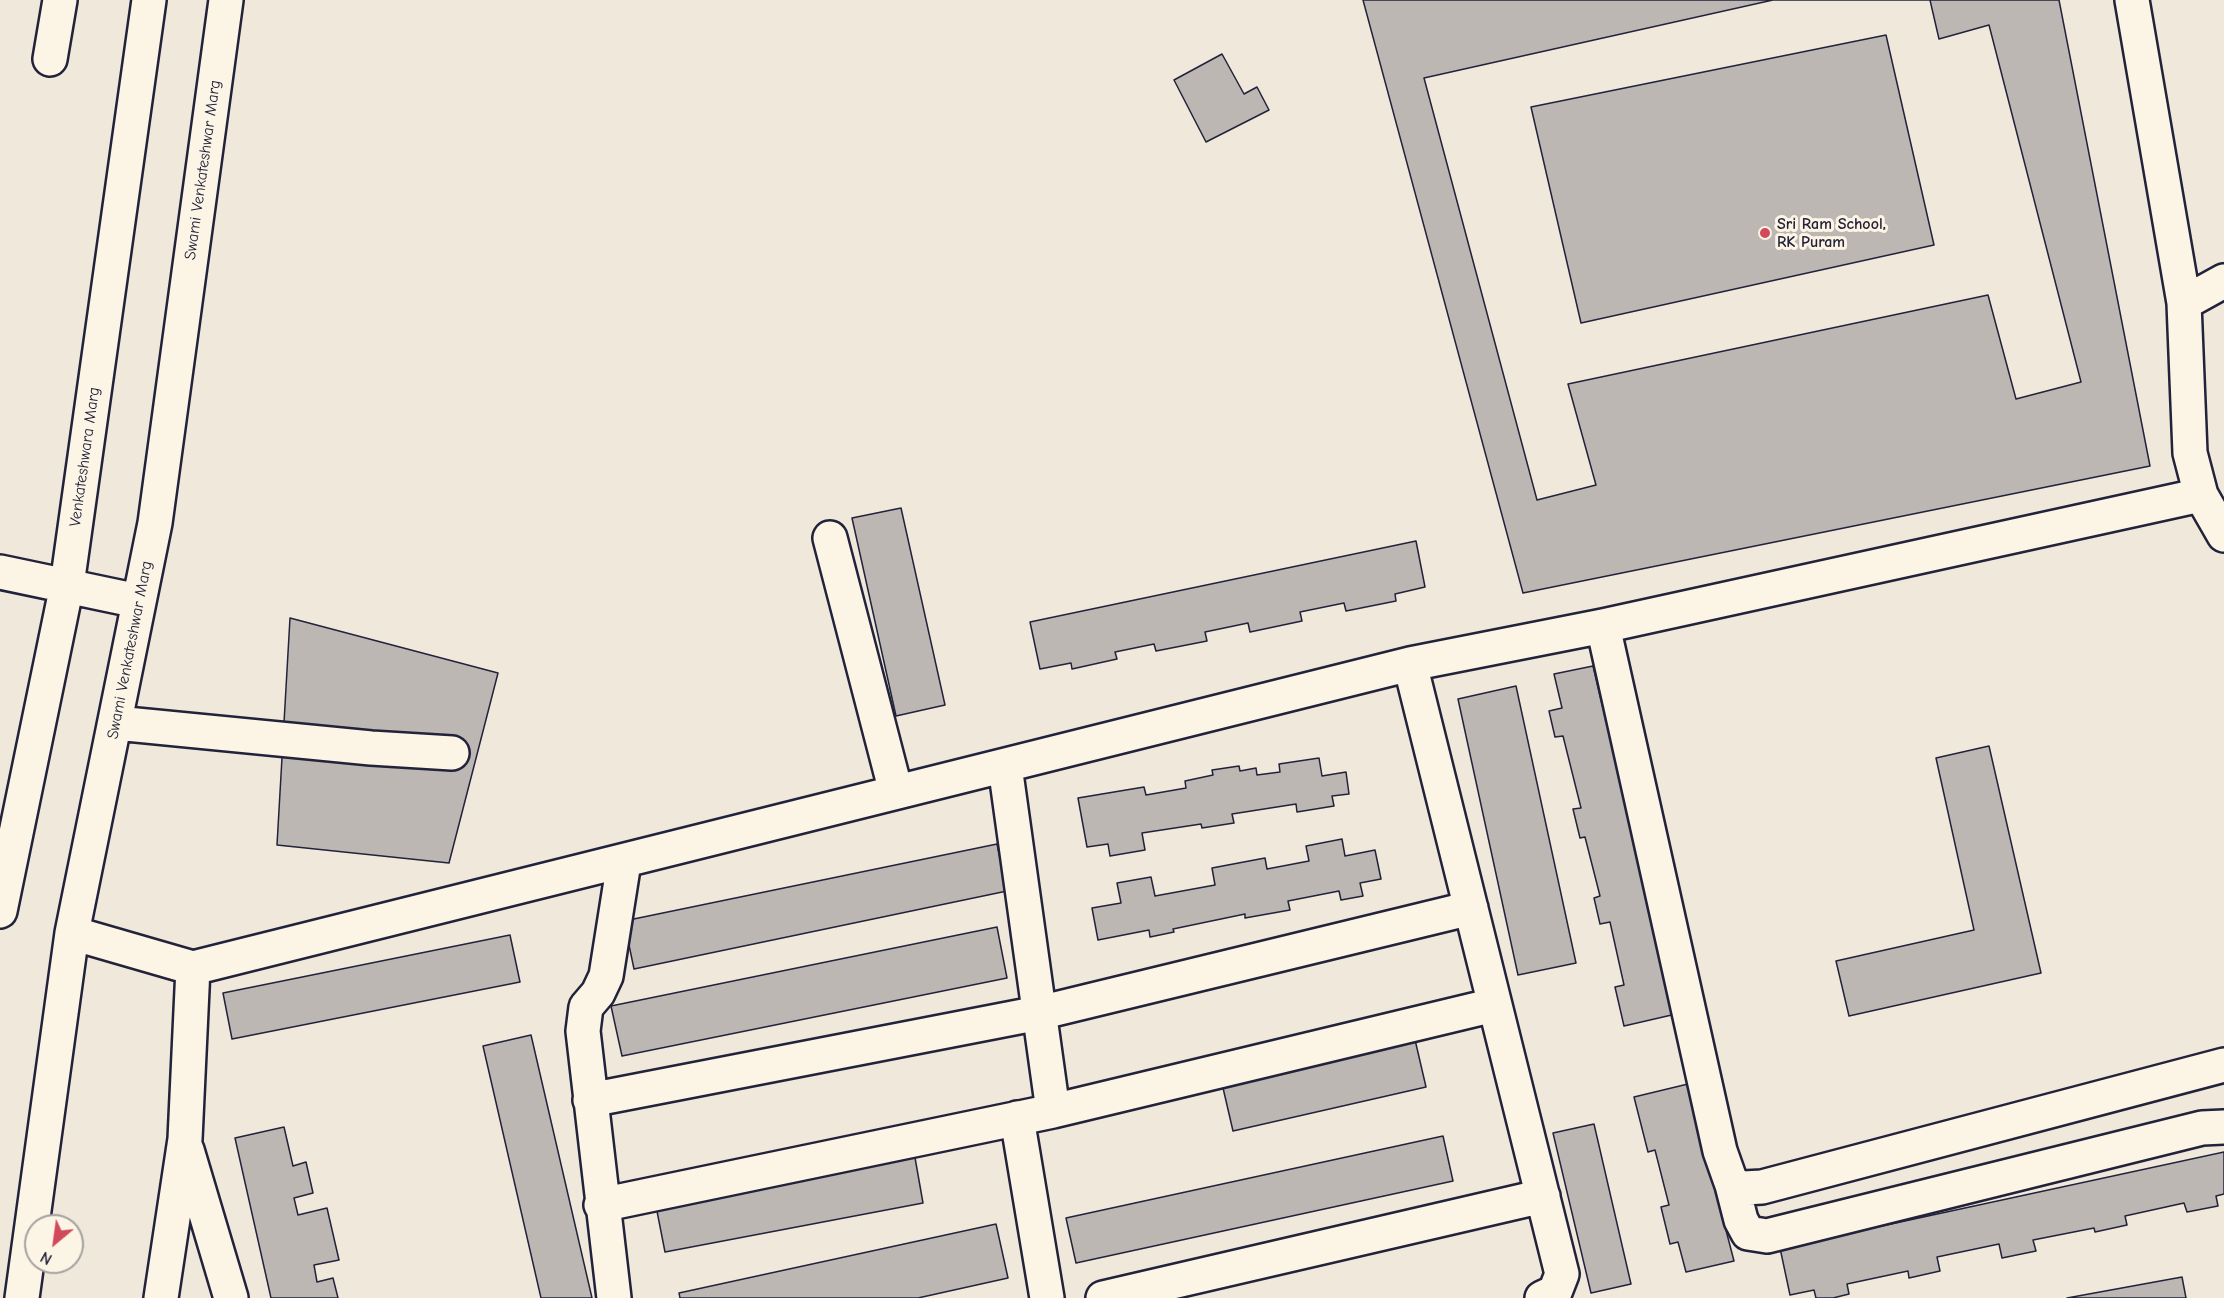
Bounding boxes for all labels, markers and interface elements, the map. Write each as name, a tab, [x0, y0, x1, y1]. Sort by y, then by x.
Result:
street label: Swami Venkateshwar Marg	[181, 79, 225, 261]
place label: Sri Ram School, RK Puram	[1777, 214, 1886, 252]
marker: Sri Ram School, RK Puram	[1758, 226, 1772, 240]
street label: Venkateshwara Marg	[66, 386, 104, 528]
street label: Swami Venkateshwar Marg	[103, 559, 157, 741]
north arrow	[24, 1214, 84, 1274]
text: N	[37, 1248, 55, 1268]

